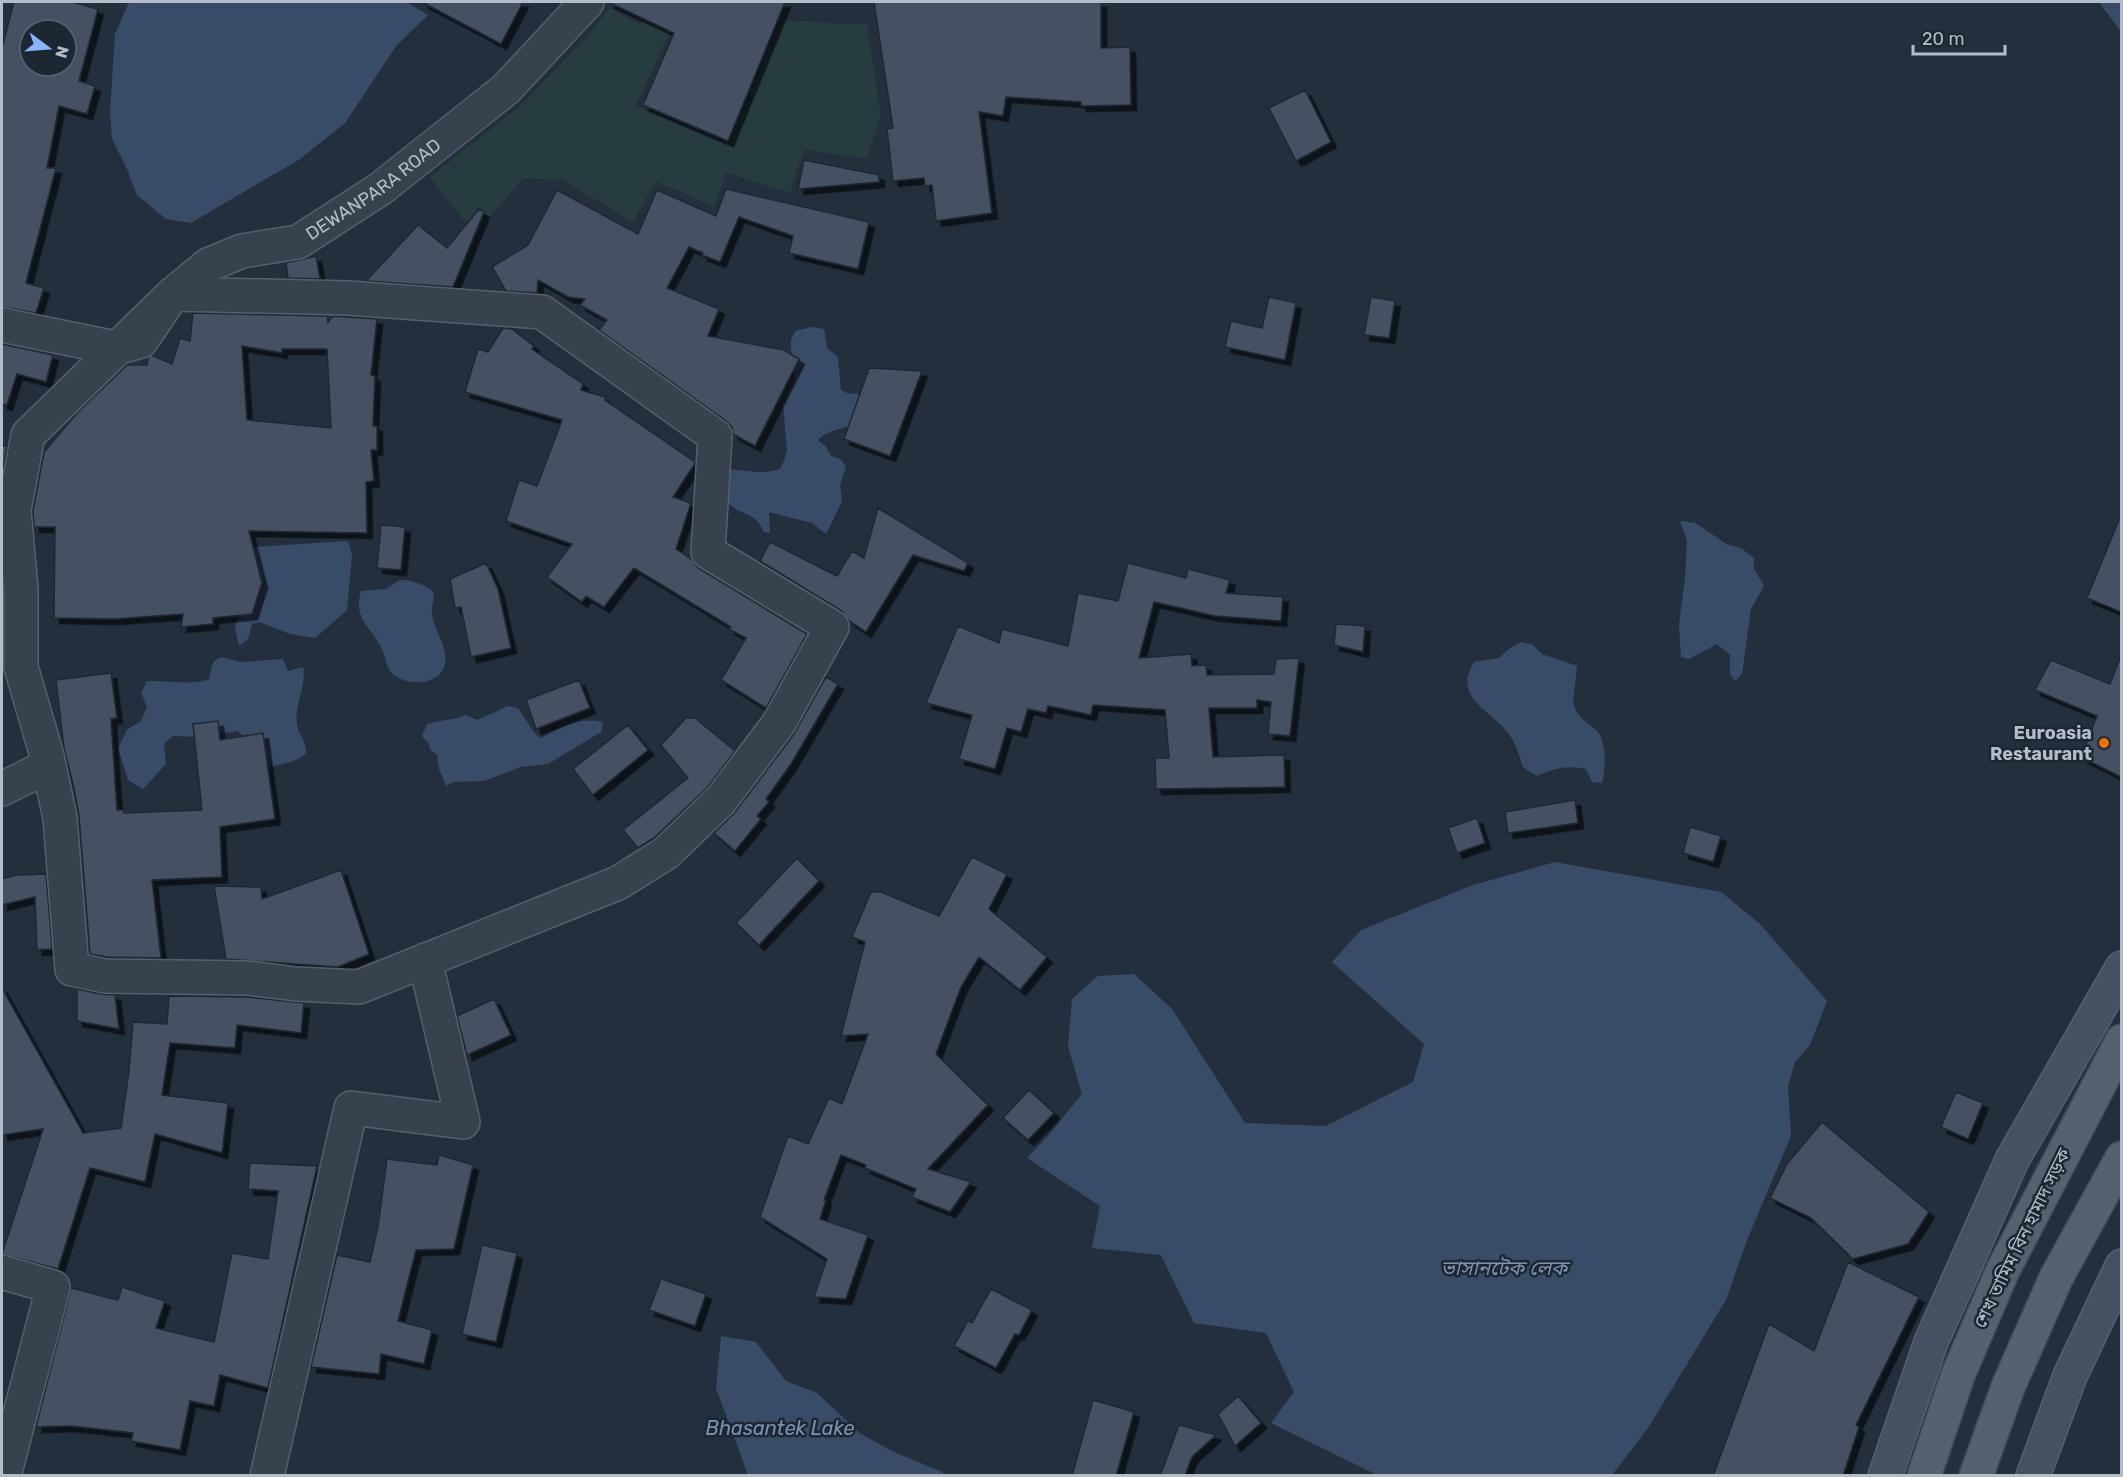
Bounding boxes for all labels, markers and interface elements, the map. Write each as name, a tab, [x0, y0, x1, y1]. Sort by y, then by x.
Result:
north arrow	[18, 18, 78, 78]
scale bar	[1913, 18, 2004, 56]
text: 20 m	[1922, 28, 1964, 50]
text: N	[51, 44, 73, 60]
street label: DEWANPARA ROAD	[302, 134, 445, 245]
place label: Euroasia Restaurant	[1990, 722, 2092, 765]
marker: Euroasia Restaurant	[2097, 736, 2111, 750]
street label: শেখ তামিম বিন হামাদ সড়ক	[1969, 1144, 2075, 1331]
water label: ভাসানটেক লেক	[1441, 1256, 1571, 1280]
water label: Bhasantek Lake	[706, 1416, 854, 1440]

